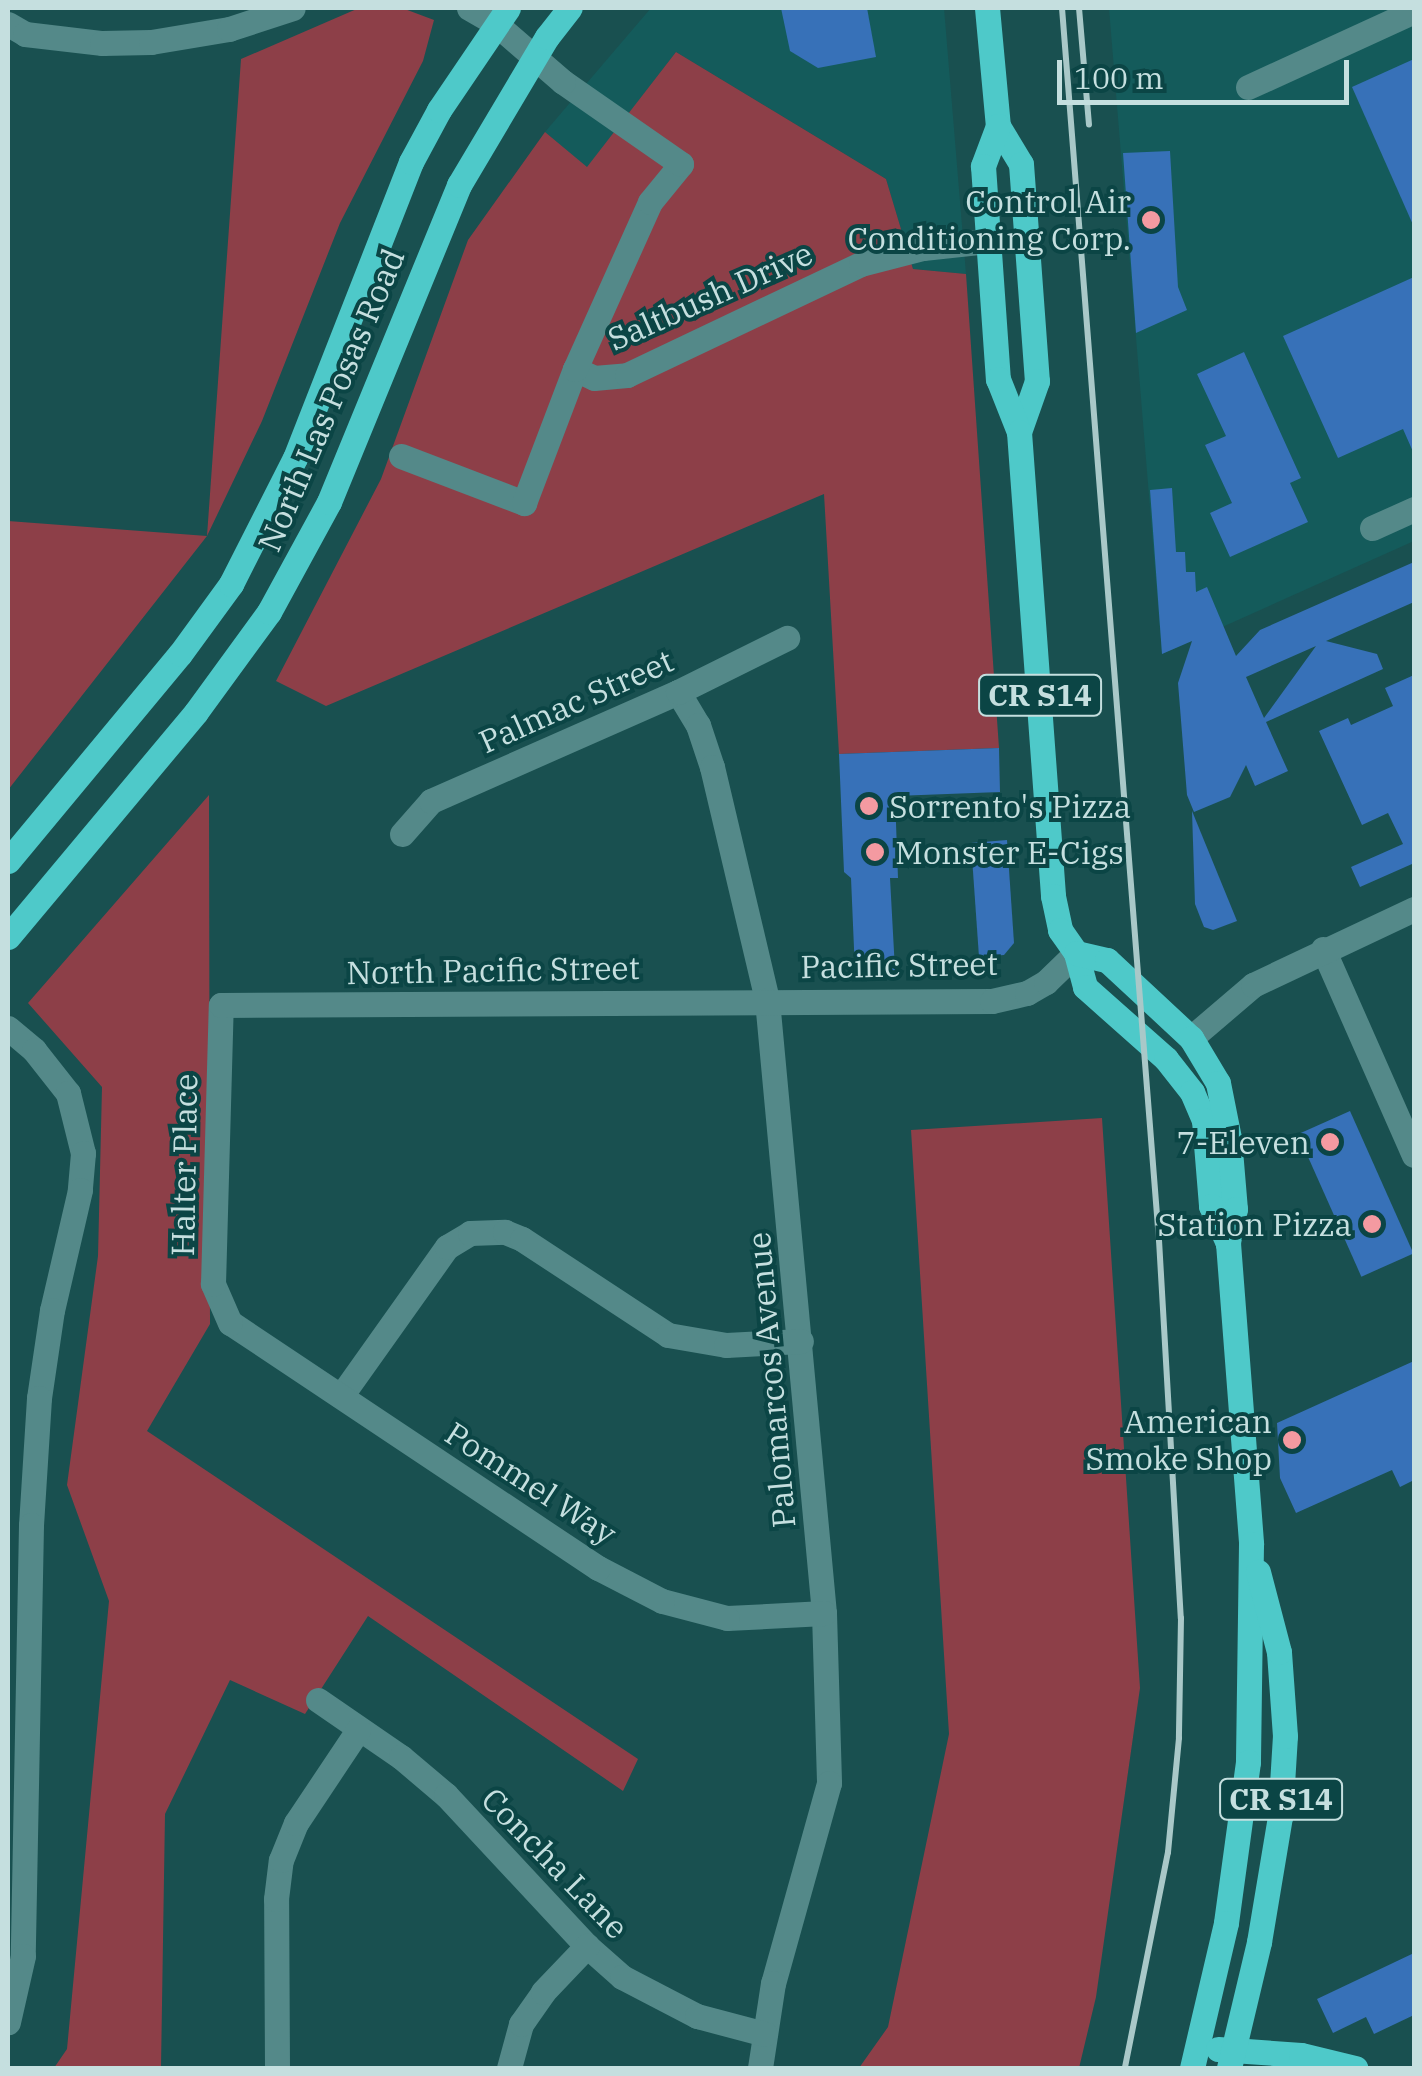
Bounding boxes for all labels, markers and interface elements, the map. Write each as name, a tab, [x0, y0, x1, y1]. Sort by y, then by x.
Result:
scale bar	[1062, 40, 1354, 102]
text: 100 m	[1074, 58, 1164, 97]
place label: Control Air Conditioning Corp.	[847, 183, 1131, 258]
marker: Control Air Conditioning Corp.	[1140, 209, 1162, 231]
street label: Saltbush Drive	[602, 234, 818, 358]
street label: North Las Posas Road	[250, 243, 412, 557]
street label: Palmac Street	[473, 641, 679, 761]
road number: CR S14	[978, 670, 1102, 720]
place label: Sorrento's Pizza	[889, 787, 1131, 825]
marker: Sorrento's Pizza	[858, 795, 880, 817]
place label: Monster E-Cigs	[895, 833, 1124, 871]
marker: Monster E-Cigs	[864, 841, 886, 863]
street label: Pacific Street	[800, 944, 998, 986]
street label: North Pacific Street	[346, 948, 640, 992]
street label: Halter Place	[163, 1073, 205, 1257]
place label: 7-Eleven	[1177, 1123, 1310, 1161]
marker: 7-Eleven	[1319, 1131, 1341, 1153]
place label: Station Pizza	[1157, 1205, 1352, 1243]
marker: Station Pizza	[1361, 1213, 1383, 1235]
street label: Palomarcos Avenue	[739, 1231, 803, 1529]
place label: American Smoke Shop	[1085, 1403, 1272, 1478]
street label: Pommel Way	[438, 1414, 624, 1552]
marker: American Smoke Shop	[1281, 1429, 1303, 1451]
road number: CR S14	[1218, 1774, 1344, 1824]
street label: Concha Lane	[474, 1780, 636, 1946]

